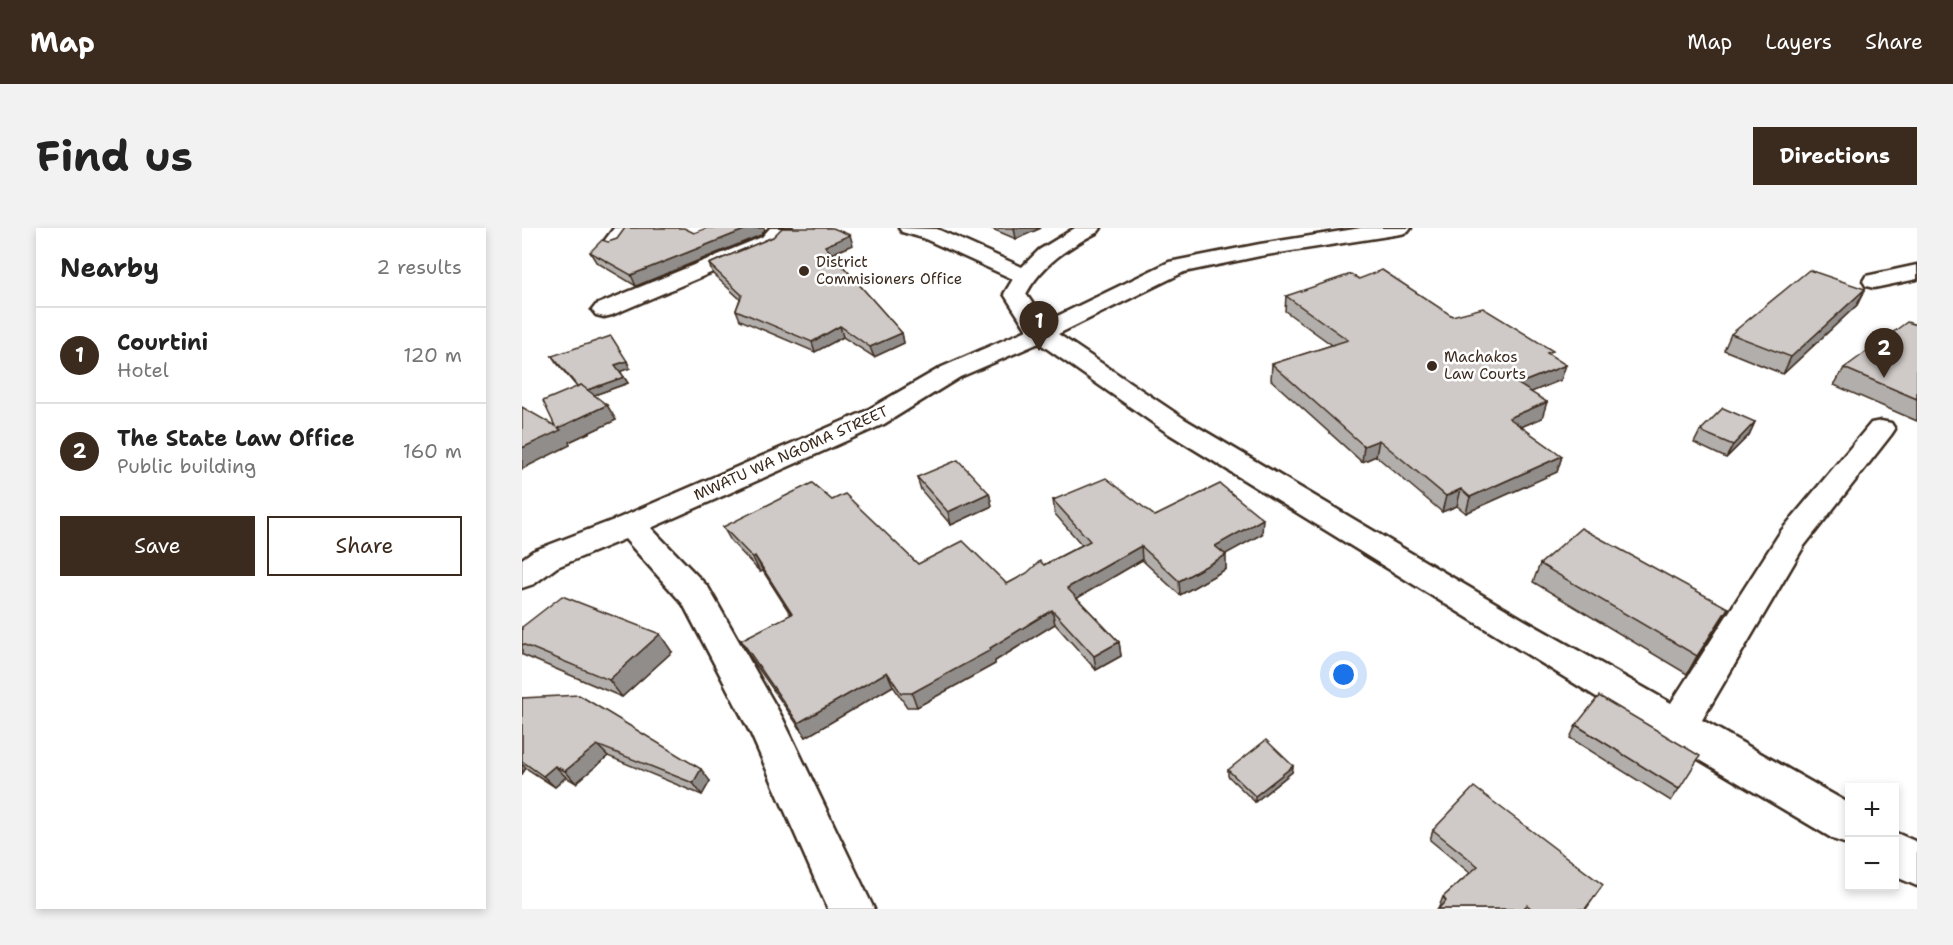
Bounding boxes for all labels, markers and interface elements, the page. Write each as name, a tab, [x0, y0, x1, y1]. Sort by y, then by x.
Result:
text: Map	[30, 23, 95, 61]
text: Map	[1687, 28, 1732, 56]
text: Layers	[1765, 28, 1832, 56]
text: Share	[1865, 28, 1923, 56]
button: Directions	[1753, 127, 1917, 185]
text: Find us	[36, 128, 193, 184]
text: Nearby	[60, 250, 159, 285]
place label: District Commisioners Office	[816, 252, 962, 289]
text: 2 results	[376, 254, 462, 280]
marker: District Commisioners Office	[797, 264, 811, 278]
pin: 1	[1020, 302, 1058, 351]
text: Courtini	[117, 328, 208, 357]
pin: 2	[1864, 328, 1904, 378]
text: 1	[75, 342, 84, 368]
text: 120 m	[403, 342, 462, 368]
place label: Machakos Law Courts	[1444, 347, 1526, 384]
text: Hotel	[117, 357, 169, 383]
marker: Machakos Law Courts	[1425, 359, 1439, 373]
street label: MWATU WA NGOMA STREET	[691, 401, 891, 505]
text: The State Law Office	[117, 424, 355, 453]
text: 2	[73, 438, 87, 464]
text: 160 m	[403, 438, 462, 464]
text: Public building	[117, 453, 256, 479]
button: Save	[60, 516, 255, 576]
button: Share	[267, 516, 462, 576]
your location	[1329, 660, 1358, 689]
map controls	[1845, 783, 1899, 891]
button: +	[1845, 783, 1899, 837]
button: −	[1845, 837, 1899, 891]

